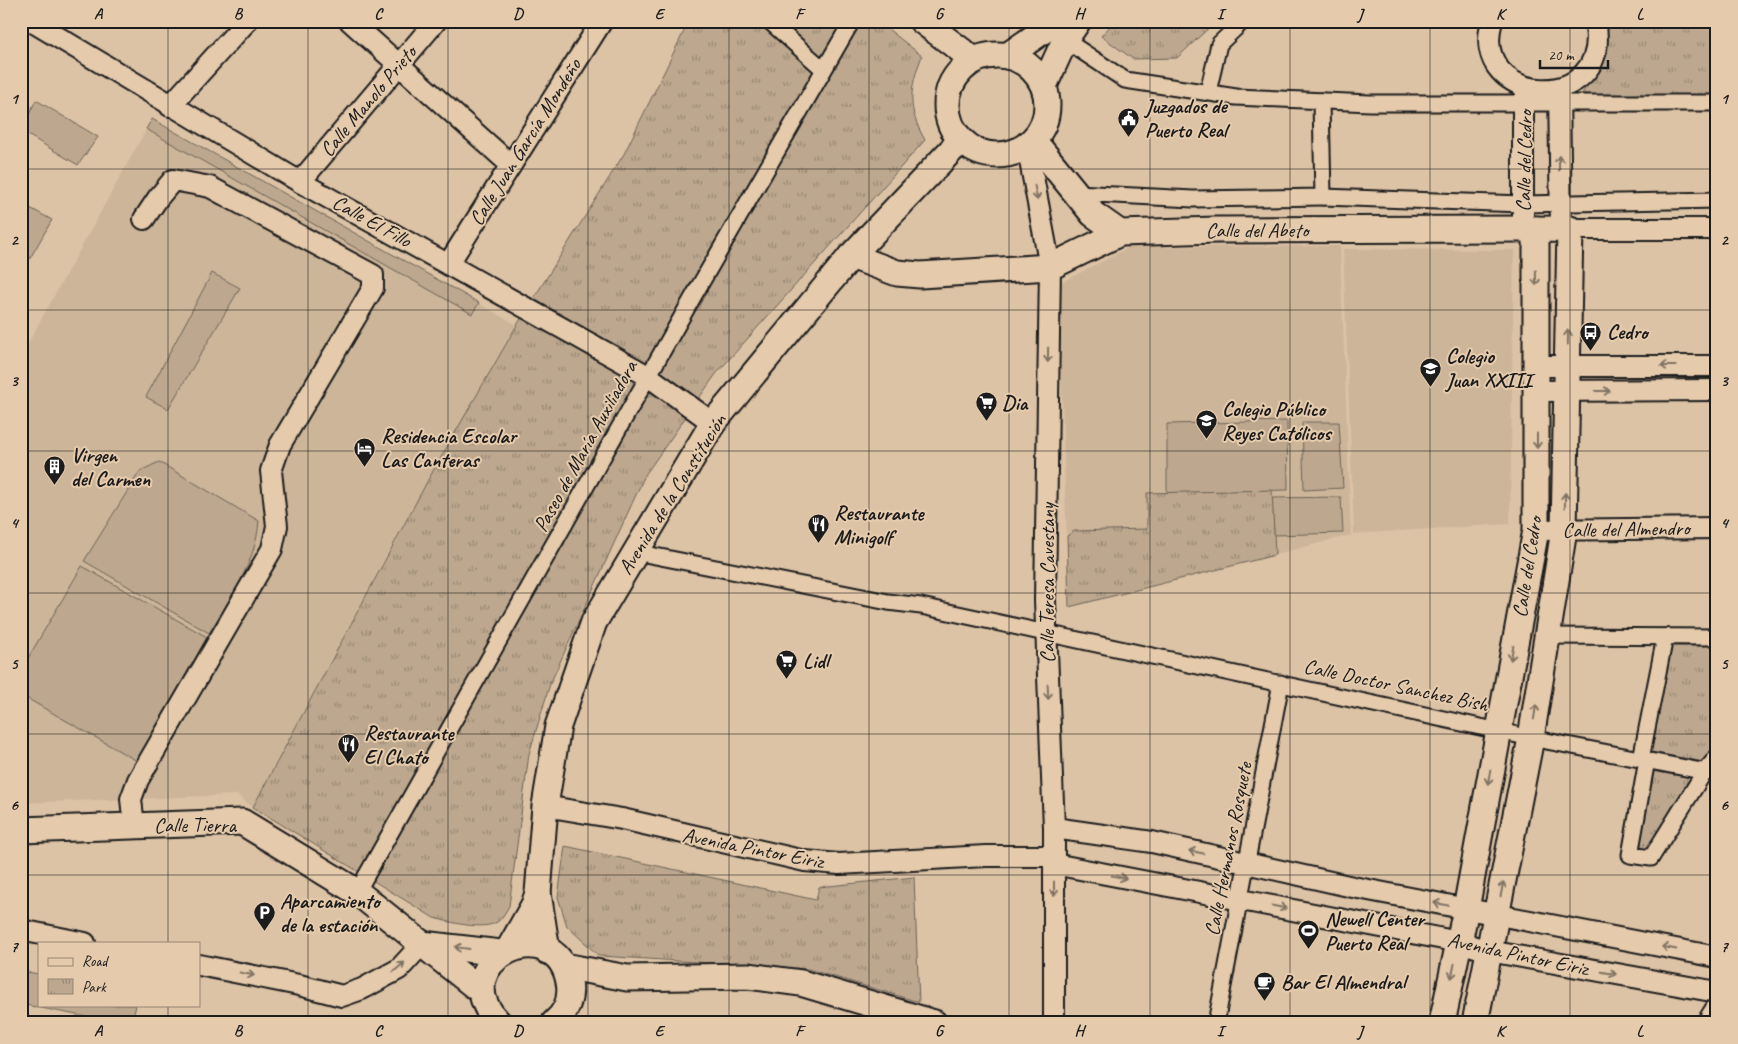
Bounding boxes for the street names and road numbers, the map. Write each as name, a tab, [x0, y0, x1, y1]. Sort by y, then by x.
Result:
street label: Calle Manolo Prieto	[314, 38, 424, 162]
street label: Calle Juan García Mondeño	[463, 52, 588, 230]
street label: Calle del Cedro	[1510, 107, 1538, 212]
street label: Calle El Fillo	[328, 189, 417, 254]
street label: Calle del Abeto	[1206, 217, 1311, 243]
street label: Paseo de María Auxiliadora	[527, 354, 644, 536]
street label: Avenida de la Constitución	[612, 408, 732, 579]
street label: Calle Teresa Cavestany	[1034, 501, 1060, 663]
street label: Calle del Cedro	[1506, 512, 1548, 619]
street label: Calle del Almendro	[1562, 515, 1692, 543]
street label: Calle Doctor Sanchez Bish	[1301, 653, 1492, 718]
street label: Calle Hermanos Rosquete	[1198, 759, 1258, 938]
street label: Calle Tierra	[154, 812, 238, 838]
street label: Avenida Pintor Eiriz	[680, 822, 828, 875]
street label: Avenida Pintor Eiriz	[1445, 926, 1593, 982]

